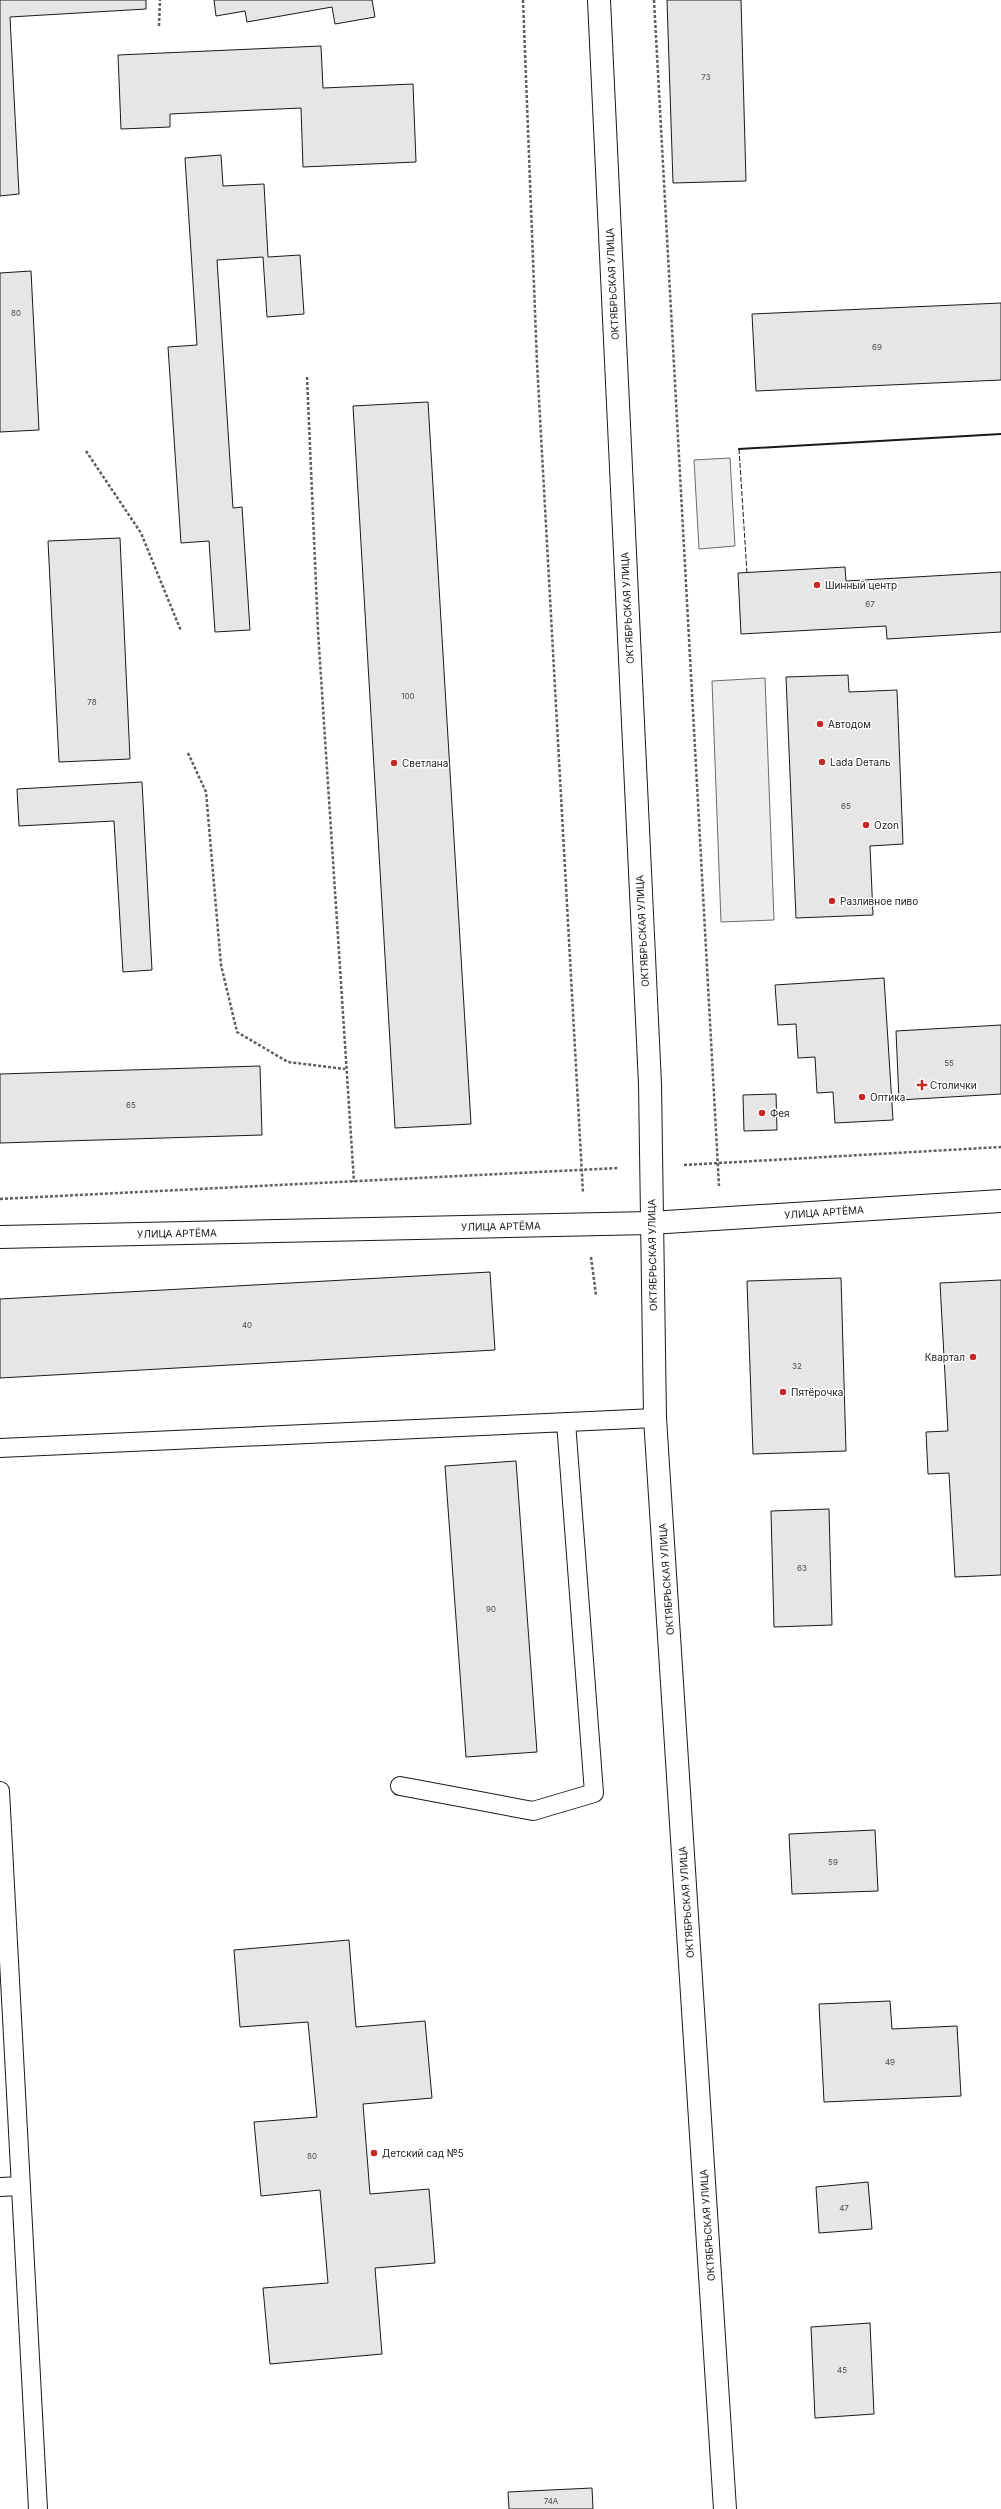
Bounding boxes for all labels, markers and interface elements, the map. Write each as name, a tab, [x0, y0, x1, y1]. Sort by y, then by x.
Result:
house number: 73	[701, 72, 711, 82]
street label: ОКТЯБРЬСКАЯ УЛИЦА	[603, 228, 621, 340]
house number: 80	[11, 308, 21, 318]
house number: 69	[872, 342, 882, 352]
street label: ОКТЯБРЬСКАЯ УЛИЦА	[618, 552, 636, 664]
place label: Шинный центр	[825, 579, 897, 591]
marker: Шинный центр	[812, 580, 822, 590]
house number: 67	[865, 599, 875, 609]
house number: 100	[401, 691, 415, 701]
house number: 78	[87, 697, 97, 707]
place label: Автодом	[828, 718, 871, 730]
marker: Автодом	[815, 719, 825, 729]
place label: Lada Dеталь	[830, 756, 891, 768]
place label: Светлана	[402, 757, 448, 769]
marker: Lada Dеталь	[817, 757, 827, 767]
marker: Светлана	[389, 758, 399, 768]
house number: 65	[841, 801, 851, 811]
place label: Ozon	[874, 819, 899, 831]
marker: Ozon	[861, 820, 871, 830]
street label: ОКТЯБРЬСКАЯ УЛИЦА	[633, 875, 651, 987]
place label: Разливное пиво	[840, 895, 918, 907]
marker: Разливное пиво	[827, 896, 837, 906]
house number: 55	[944, 1058, 954, 1068]
place label: Столички	[930, 1079, 977, 1091]
marker: Столички	[917, 1080, 927, 1090]
place label: Оптика	[870, 1091, 905, 1103]
marker: Оптика	[857, 1092, 867, 1102]
house number: 65	[126, 1100, 136, 1110]
place label: Фея	[770, 1107, 790, 1119]
marker: Фея	[757, 1108, 767, 1118]
street label: ОКТЯБРЬСКАЯ УЛИЦА	[645, 1199, 659, 1311]
street label: УЛИЦА АРТЁМА	[784, 1203, 864, 1221]
street label: УЛИЦА АРТЁМА	[461, 1219, 541, 1233]
street label: УЛИЦА АРТЁМА	[137, 1226, 217, 1240]
house number: 40	[242, 1320, 252, 1330]
place label: Квартал	[925, 1351, 965, 1363]
marker: Квартал	[968, 1352, 978, 1362]
house number: 32	[792, 1361, 802, 1371]
place label: Пятёрочка	[791, 1386, 843, 1398]
marker: Пятёрочка	[778, 1387, 788, 1397]
street label: ОКТЯБРЬСКАЯ УЛИЦА	[656, 1523, 676, 1635]
house number: 63	[797, 1563, 807, 1573]
house number: 90	[486, 1604, 496, 1614]
street label: ОКТЯБРЬСКАЯ УЛИЦА	[676, 1846, 696, 1958]
house number: 59	[828, 1857, 838, 1867]
house number: 49	[885, 2057, 895, 2067]
place label: Детский сад №5	[382, 2147, 464, 2159]
marker: Детский сад №5	[369, 2148, 379, 2158]
house number: 80	[307, 2151, 317, 2161]
street label: ОКТЯБРЬСКАЯ УЛИЦА	[697, 2169, 717, 2281]
house number: 47	[839, 2203, 849, 2213]
house number: 45	[837, 2365, 847, 2375]
house number: 74А	[544, 2496, 559, 2506]

